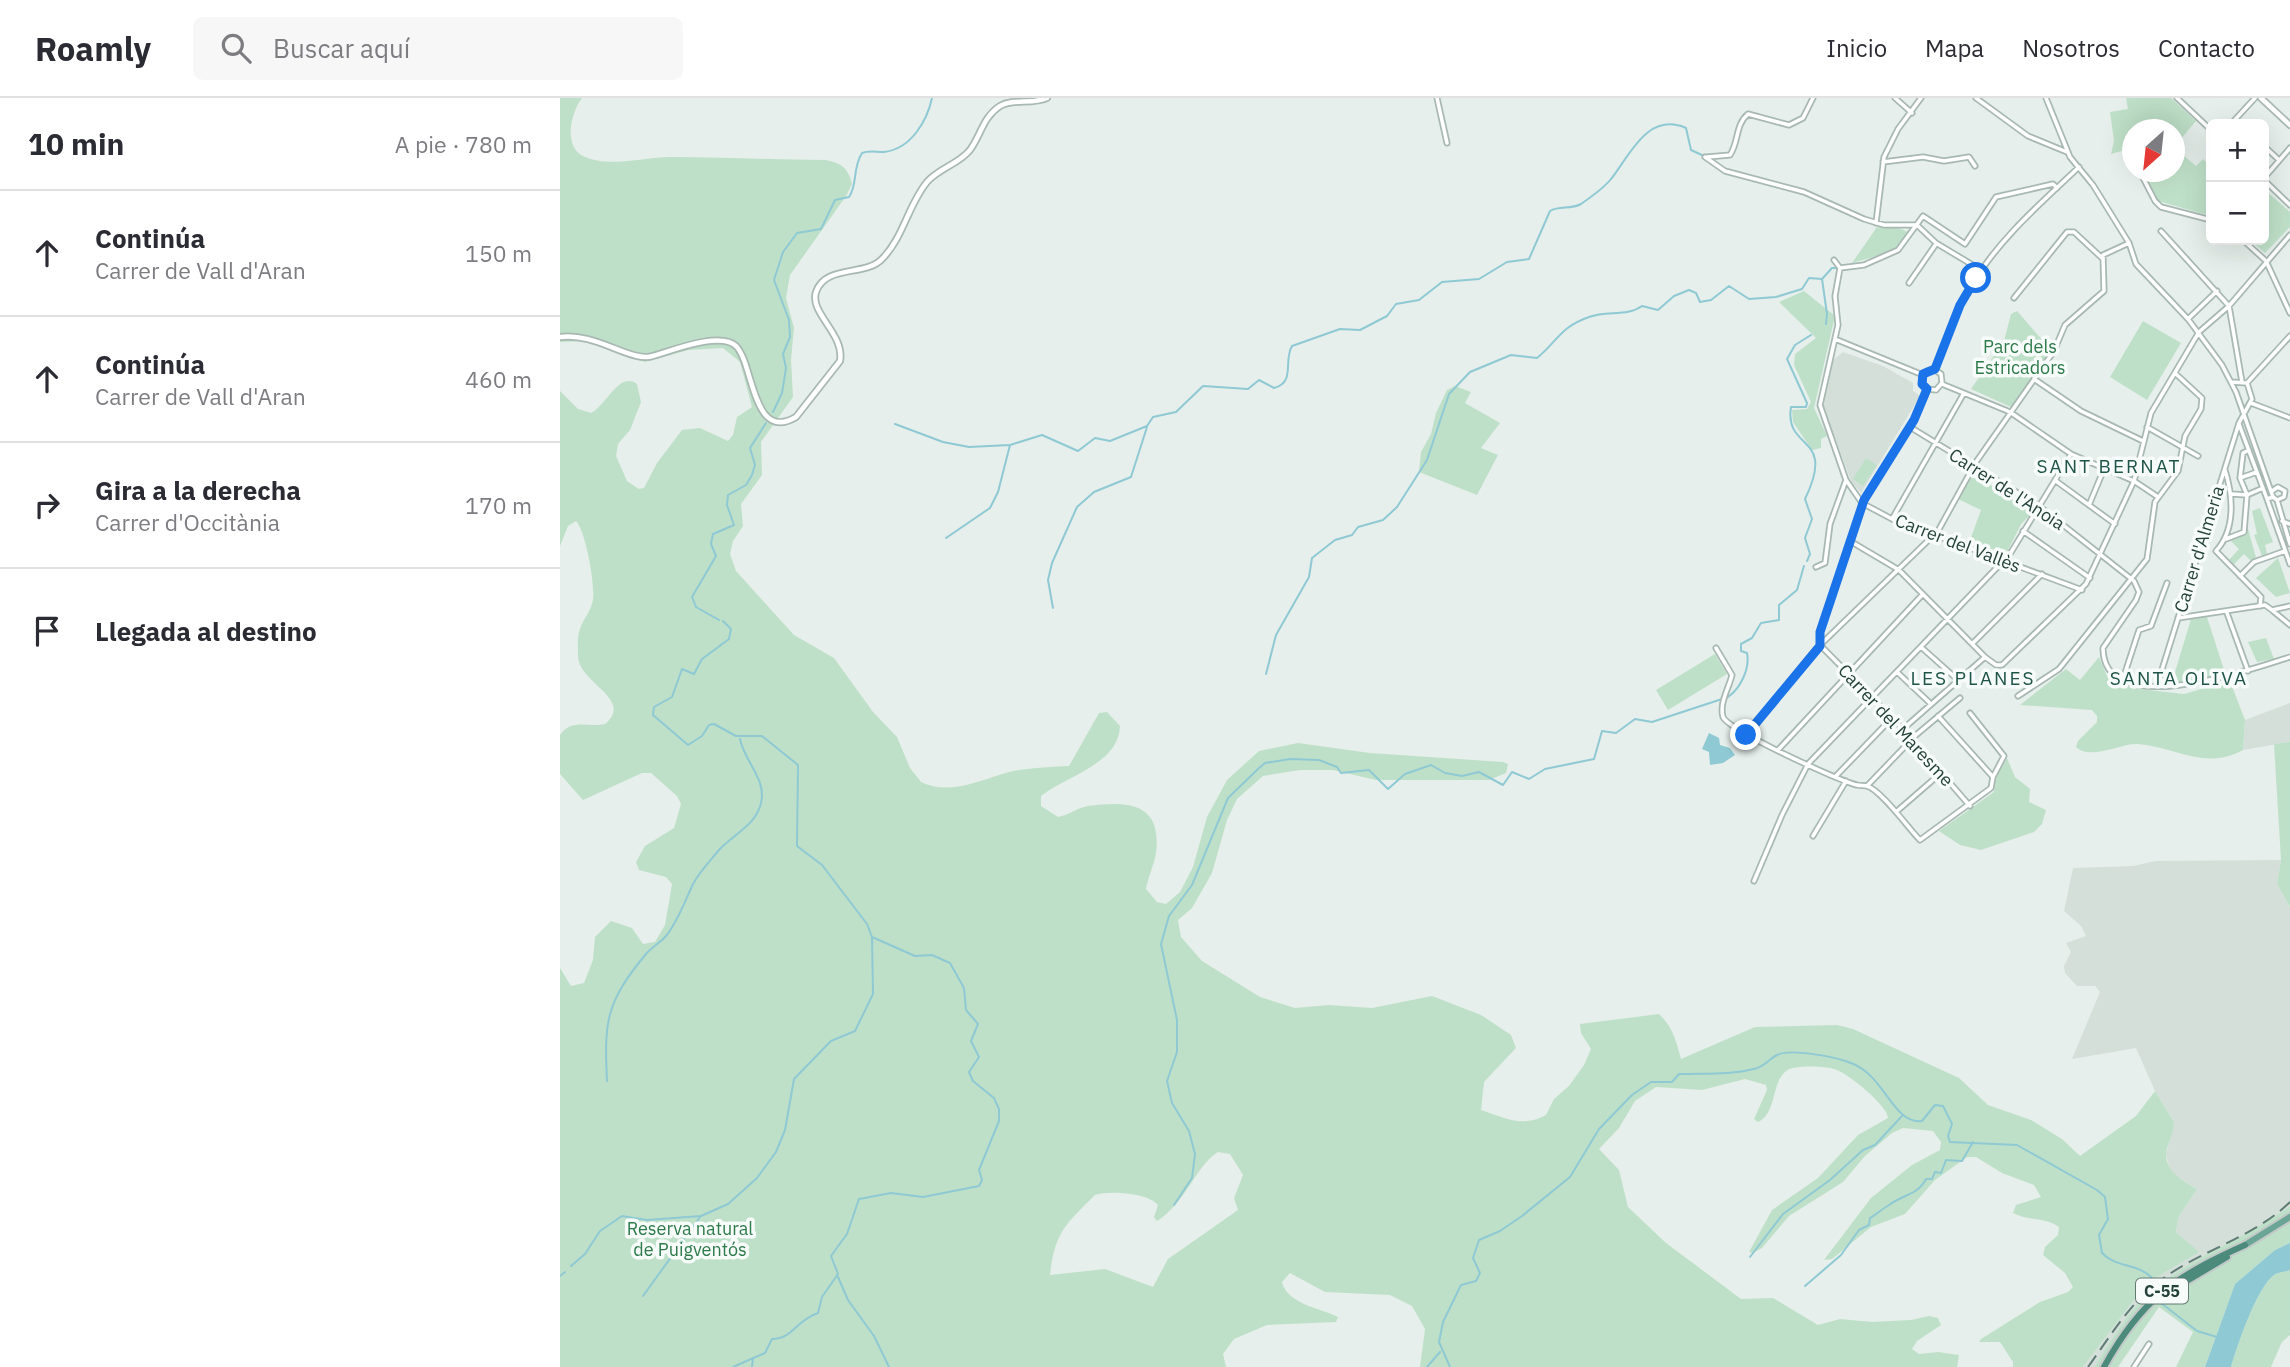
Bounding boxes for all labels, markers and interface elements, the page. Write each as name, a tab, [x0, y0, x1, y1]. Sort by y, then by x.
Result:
search box	[193, 17, 683, 80]
text: Roamly	[35, 27, 151, 70]
icon: search	[217, 29, 255, 67]
text: Buscar aquí	[273, 31, 410, 65]
text: Inicio	[1826, 32, 1887, 64]
text: Mapa	[1925, 32, 1984, 64]
text: Nosotros	[2022, 32, 2120, 64]
text: Contacto	[2158, 32, 2255, 64]
north arrow	[2122, 119, 2185, 182]
map controls	[2206, 119, 2269, 245]
button: +	[2206, 119, 2269, 182]
text: 10 min	[28, 124, 124, 163]
text: A pie · 780 m	[395, 129, 532, 159]
button: −	[2206, 182, 2269, 245]
text: Continúa	[95, 221, 205, 255]
icon: ahead	[28, 234, 66, 272]
text: 150 m	[465, 238, 532, 268]
text: Carrer de Vall d'Aran	[95, 255, 306, 285]
route start	[1960, 262, 1991, 293]
park label: Parc dels Estricadors	[1974, 335, 2066, 379]
text: Continúa	[95, 347, 205, 381]
icon: ahead	[28, 360, 66, 398]
text: 460 m	[465, 364, 532, 394]
text: Carrer de Vall d'Aran	[95, 381, 306, 411]
street label: Carrer de l'Anoia	[1945, 443, 2070, 535]
district label: SANT BERNAT	[2037, 454, 2181, 478]
text: Gira a la derecha	[95, 473, 301, 507]
street label: Carrer d'Almeria	[2169, 482, 2229, 615]
icon: right	[28, 486, 66, 524]
text: 170 m	[465, 490, 532, 520]
text: Carrer d'Occitània	[95, 507, 280, 537]
street label: Carrer del Vallès	[1892, 509, 2024, 577]
icon: arrive	[28, 612, 66, 650]
text: Llegada al destino	[95, 614, 317, 648]
street label: Carrer del Maresme	[1833, 659, 1959, 791]
district label: LES PLANES	[1910, 666, 2036, 690]
district label: SANTA OLIVA	[2110, 666, 2248, 690]
route end	[1730, 719, 1761, 750]
park label: Reserva natural de Puigventós	[627, 1217, 753, 1261]
road number: C-55	[2136, 1278, 2188, 1303]

